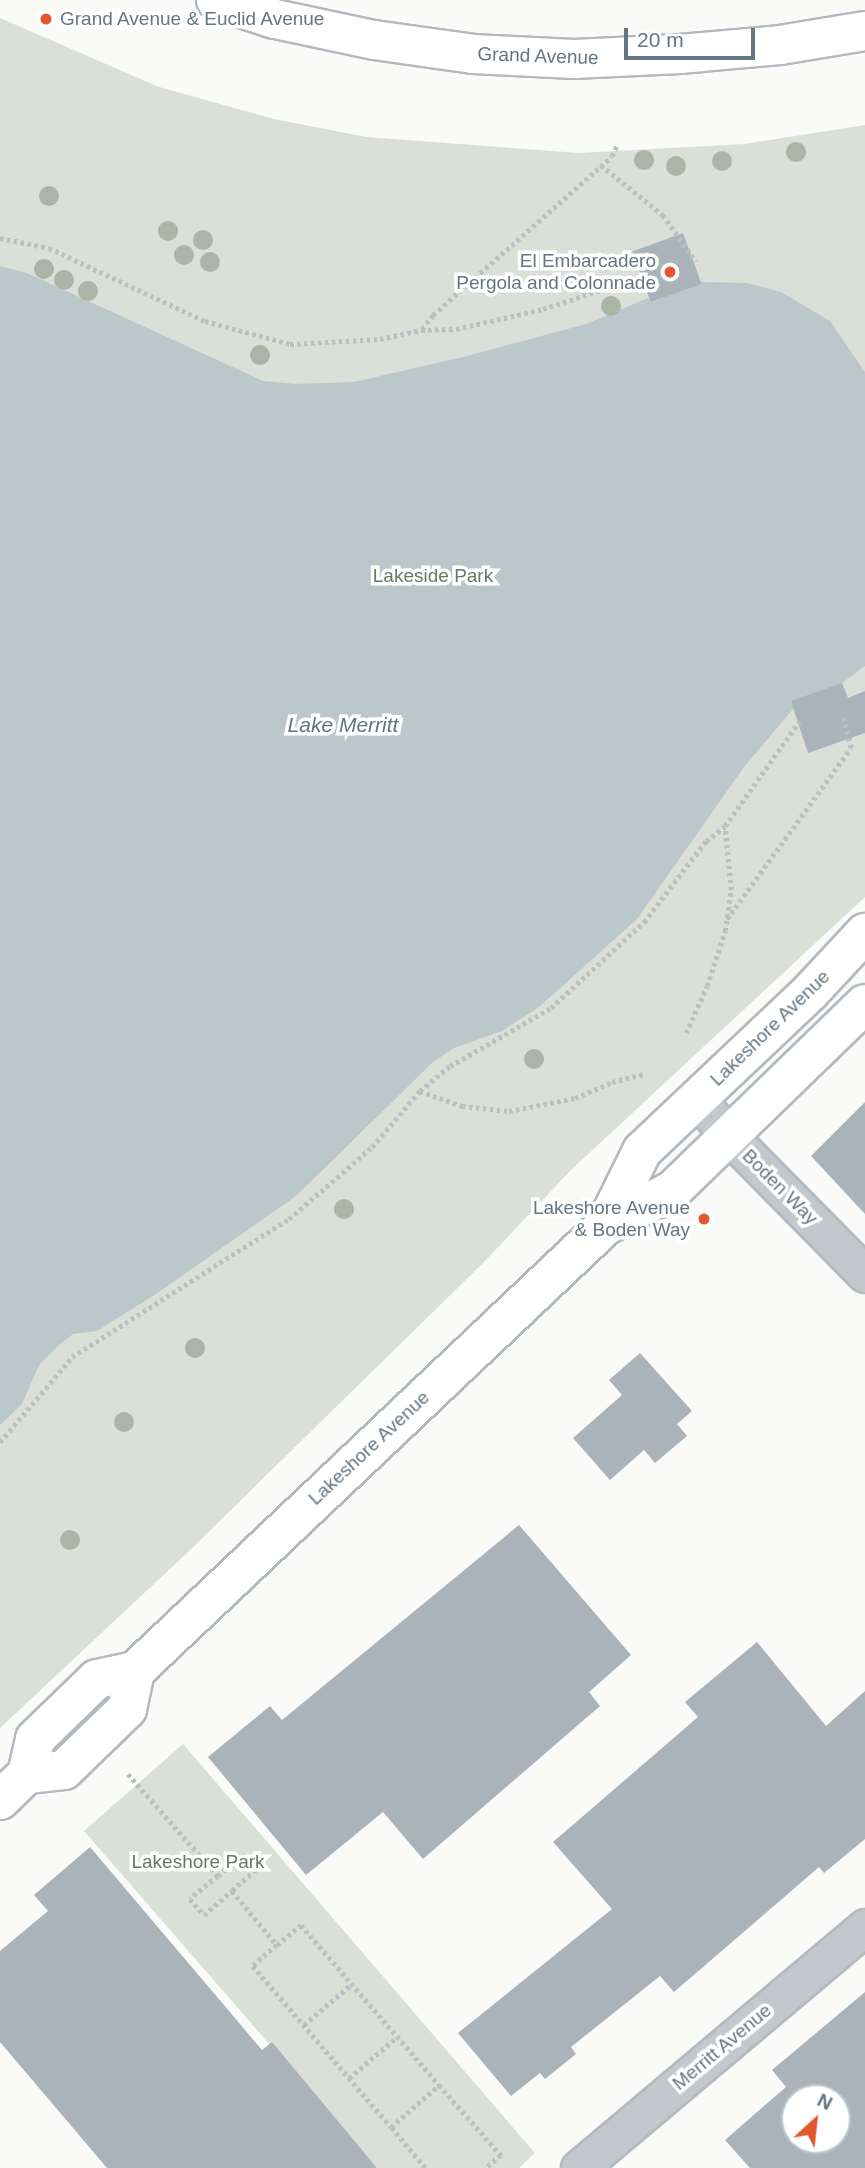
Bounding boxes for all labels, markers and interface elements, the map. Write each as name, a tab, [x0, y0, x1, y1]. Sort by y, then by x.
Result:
place label: Grand Avenue & Euclid Avenue	[60, 8, 327, 30]
marker: Grand Avenue & Euclid Avenue	[38, 11, 54, 27]
scale bar	[627, 14, 758, 58]
text: 20 m	[637, 28, 684, 51]
street label: Grand Avenue	[477, 42, 599, 70]
place label: El Embarcadero Pergola and Colonnade	[456, 250, 656, 294]
marker: El Embarcadero Pergola and Colonnade	[662, 264, 678, 280]
park label: Lakeside Park	[373, 565, 493, 587]
water label: Lake Merritt	[288, 712, 398, 738]
street label: Lakeshore Avenue	[705, 965, 835, 1091]
street label: Boden Way	[737, 1144, 823, 1230]
place label: Lakeshore Avenue & Boden Way	[532, 1197, 690, 1241]
marker: Lakeshore Avenue & Boden Way	[696, 1211, 712, 1227]
street label: Lakeshore Avenue	[303, 1386, 435, 1510]
park label: Lakeshore Park	[131, 1851, 265, 1873]
street label: Merritt Avenue	[667, 1999, 777, 2095]
north arrow	[781, 2084, 851, 2154]
text: N	[814, 2089, 836, 2114]

